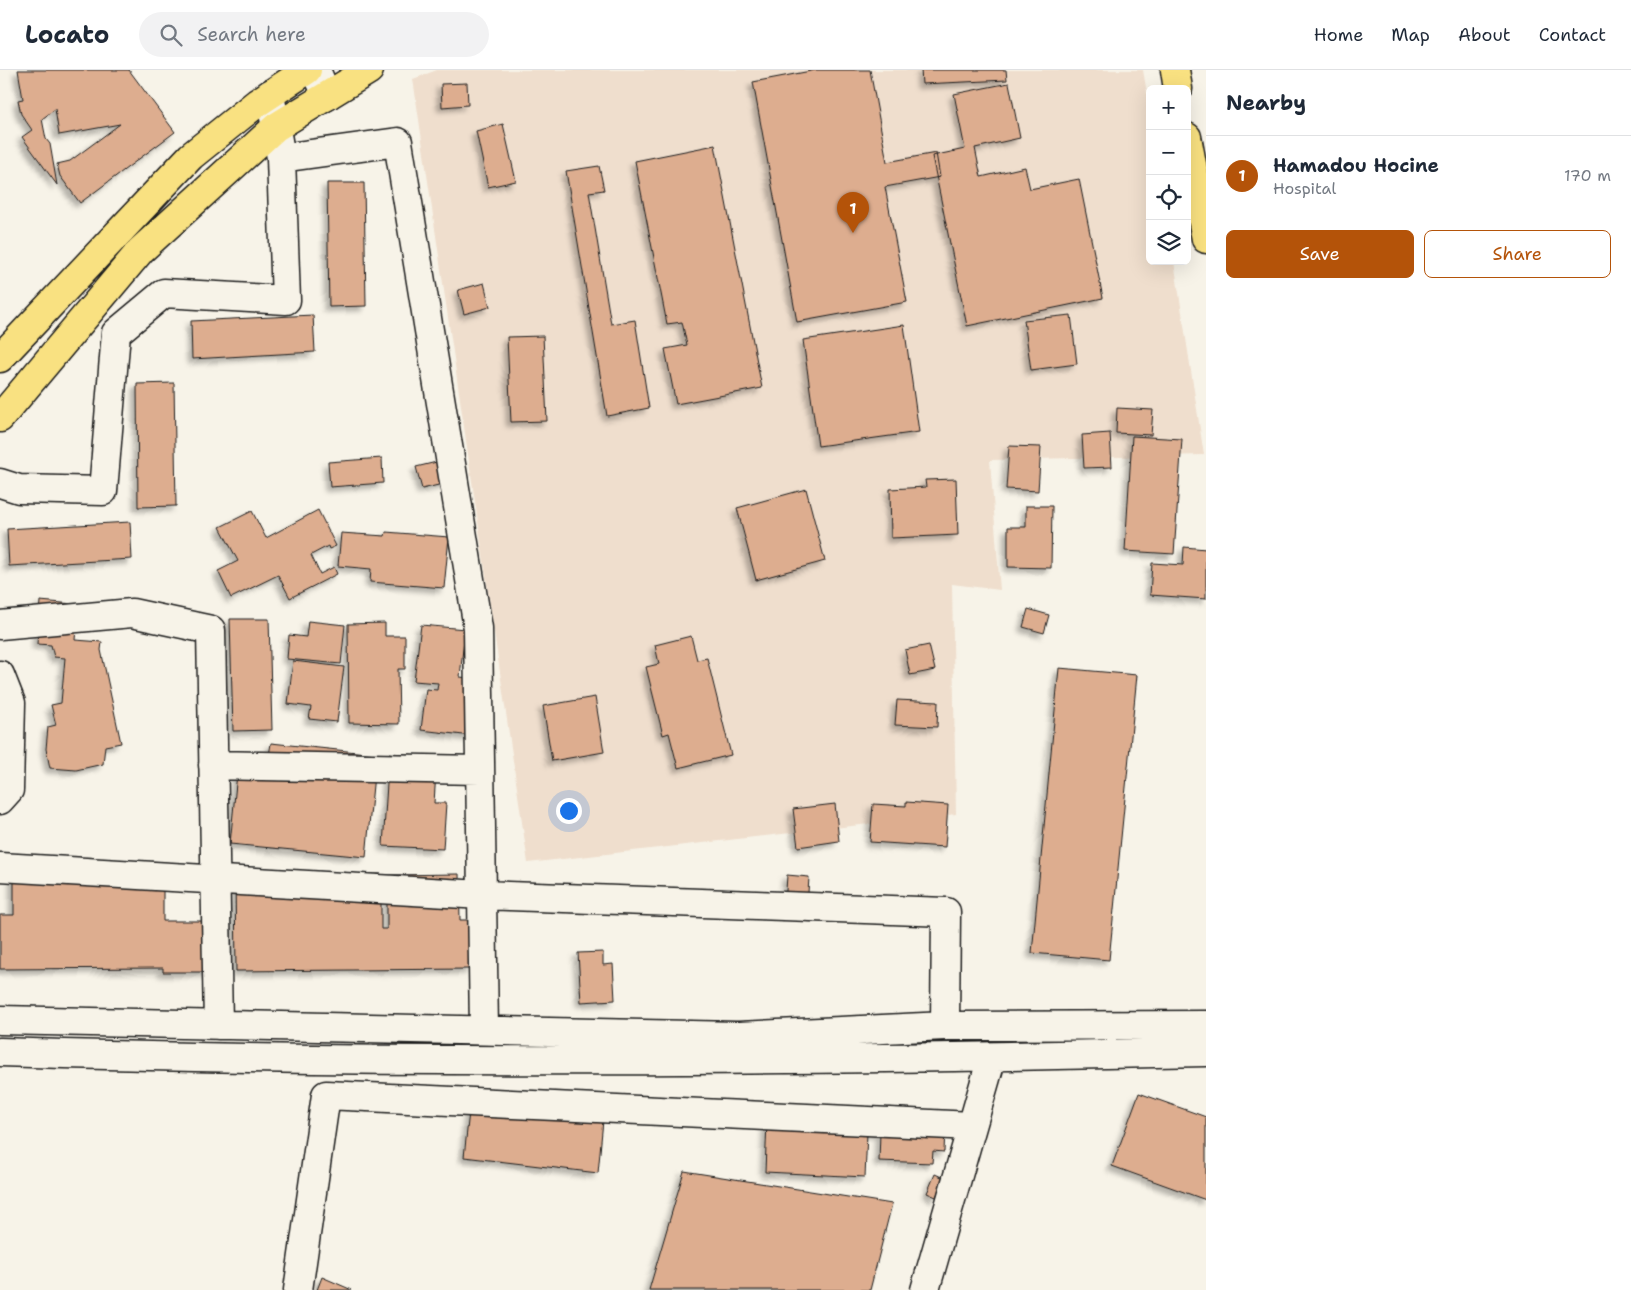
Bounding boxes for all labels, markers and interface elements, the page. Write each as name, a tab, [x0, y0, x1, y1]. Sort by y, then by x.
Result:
search box	[139, 12, 489, 57]
text: Locato	[25, 19, 109, 51]
icon: search	[157, 21, 185, 49]
text: Search here	[197, 22, 306, 47]
text: Home	[1314, 23, 1363, 47]
text: Map	[1391, 23, 1430, 47]
text: About	[1458, 23, 1511, 47]
text: Contact	[1539, 23, 1606, 47]
map controls	[1146, 85, 1191, 265]
button: +	[1146, 85, 1191, 130]
text: Nearby	[1226, 89, 1306, 117]
button: −	[1146, 130, 1191, 175]
text: Hamadou Hocine	[1273, 153, 1439, 178]
text: 1	[1238, 165, 1246, 186]
text: 170 m	[1564, 165, 1611, 186]
button: locate	[1146, 175, 1191, 220]
text: Hospital	[1273, 178, 1336, 199]
pin: 1	[837, 192, 869, 233]
button: layers	[1146, 220, 1191, 265]
button: Save	[1226, 230, 1414, 278]
button: Share	[1424, 230, 1611, 278]
your location	[556, 798, 582, 824]

